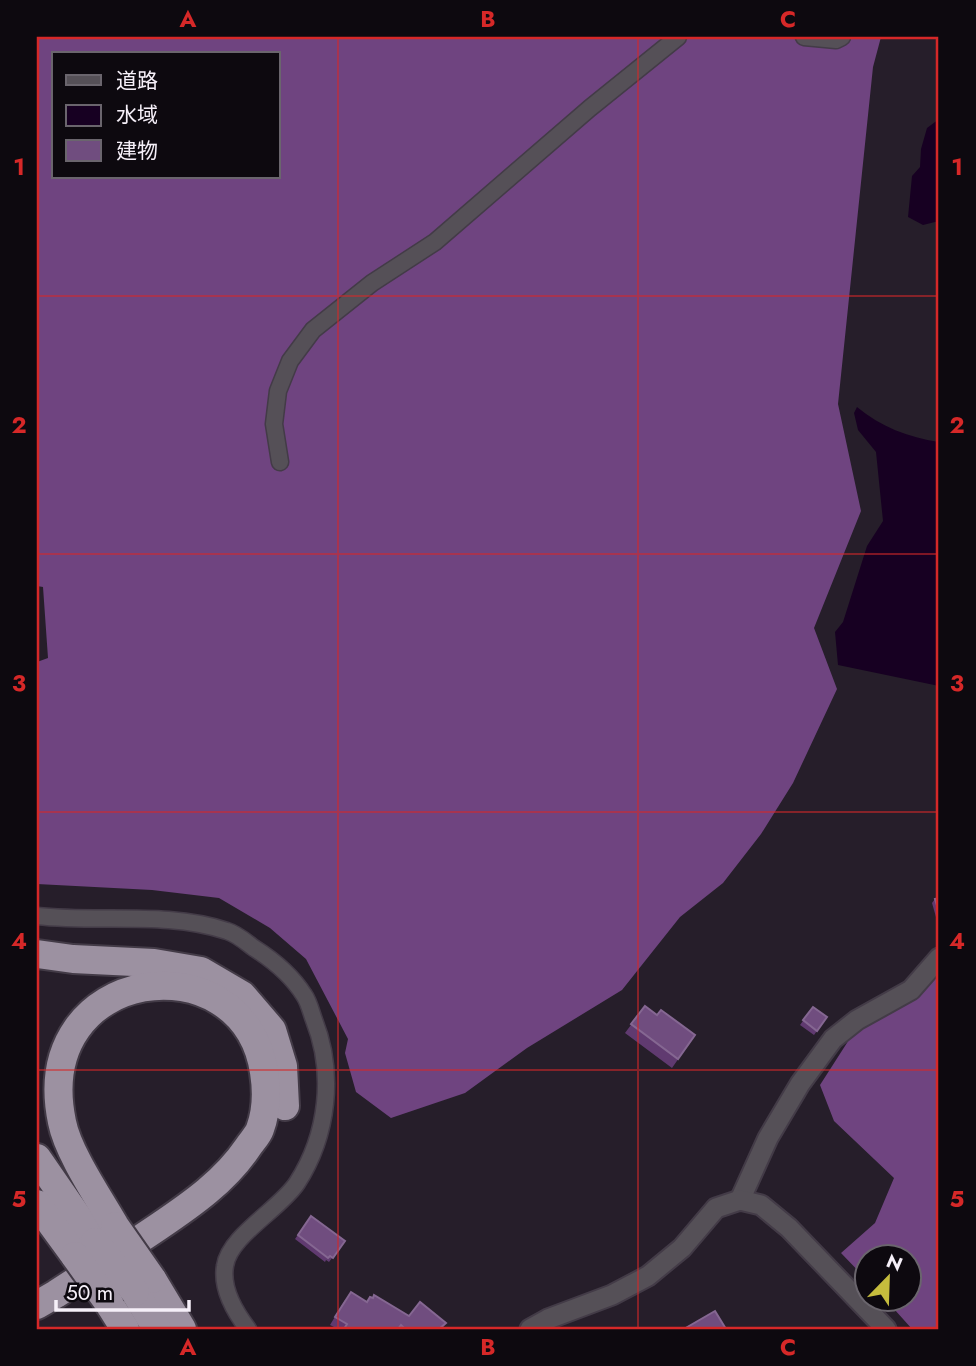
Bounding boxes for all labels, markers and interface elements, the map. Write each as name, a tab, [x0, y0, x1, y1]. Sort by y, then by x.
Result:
text: A	[179, 2, 197, 36]
text: B	[480, 2, 496, 36]
text: C	[780, 2, 796, 36]
legend	[52, 52, 280, 178]
text: 道路	[116, 66, 158, 96]
text: 水域	[116, 100, 158, 130]
text: 建物	[116, 136, 158, 166]
text: 1	[13, 150, 25, 184]
text: 1	[951, 150, 963, 184]
text: 2	[11, 408, 27, 442]
text: 2	[949, 408, 965, 442]
text: 3	[12, 666, 26, 700]
text: 3	[950, 666, 964, 700]
text: 4	[11, 924, 27, 958]
text: 4	[949, 924, 965, 958]
text: 5	[12, 1182, 26, 1216]
text: 5	[950, 1182, 964, 1216]
north arrow	[853, 1244, 923, 1314]
text: N	[882, 1247, 907, 1278]
scale bar	[56, 1268, 189, 1312]
text: 50 m	[66, 1278, 113, 1308]
text: A	[179, 1330, 197, 1364]
text: B	[480, 1330, 496, 1364]
text: C	[780, 1330, 796, 1364]

